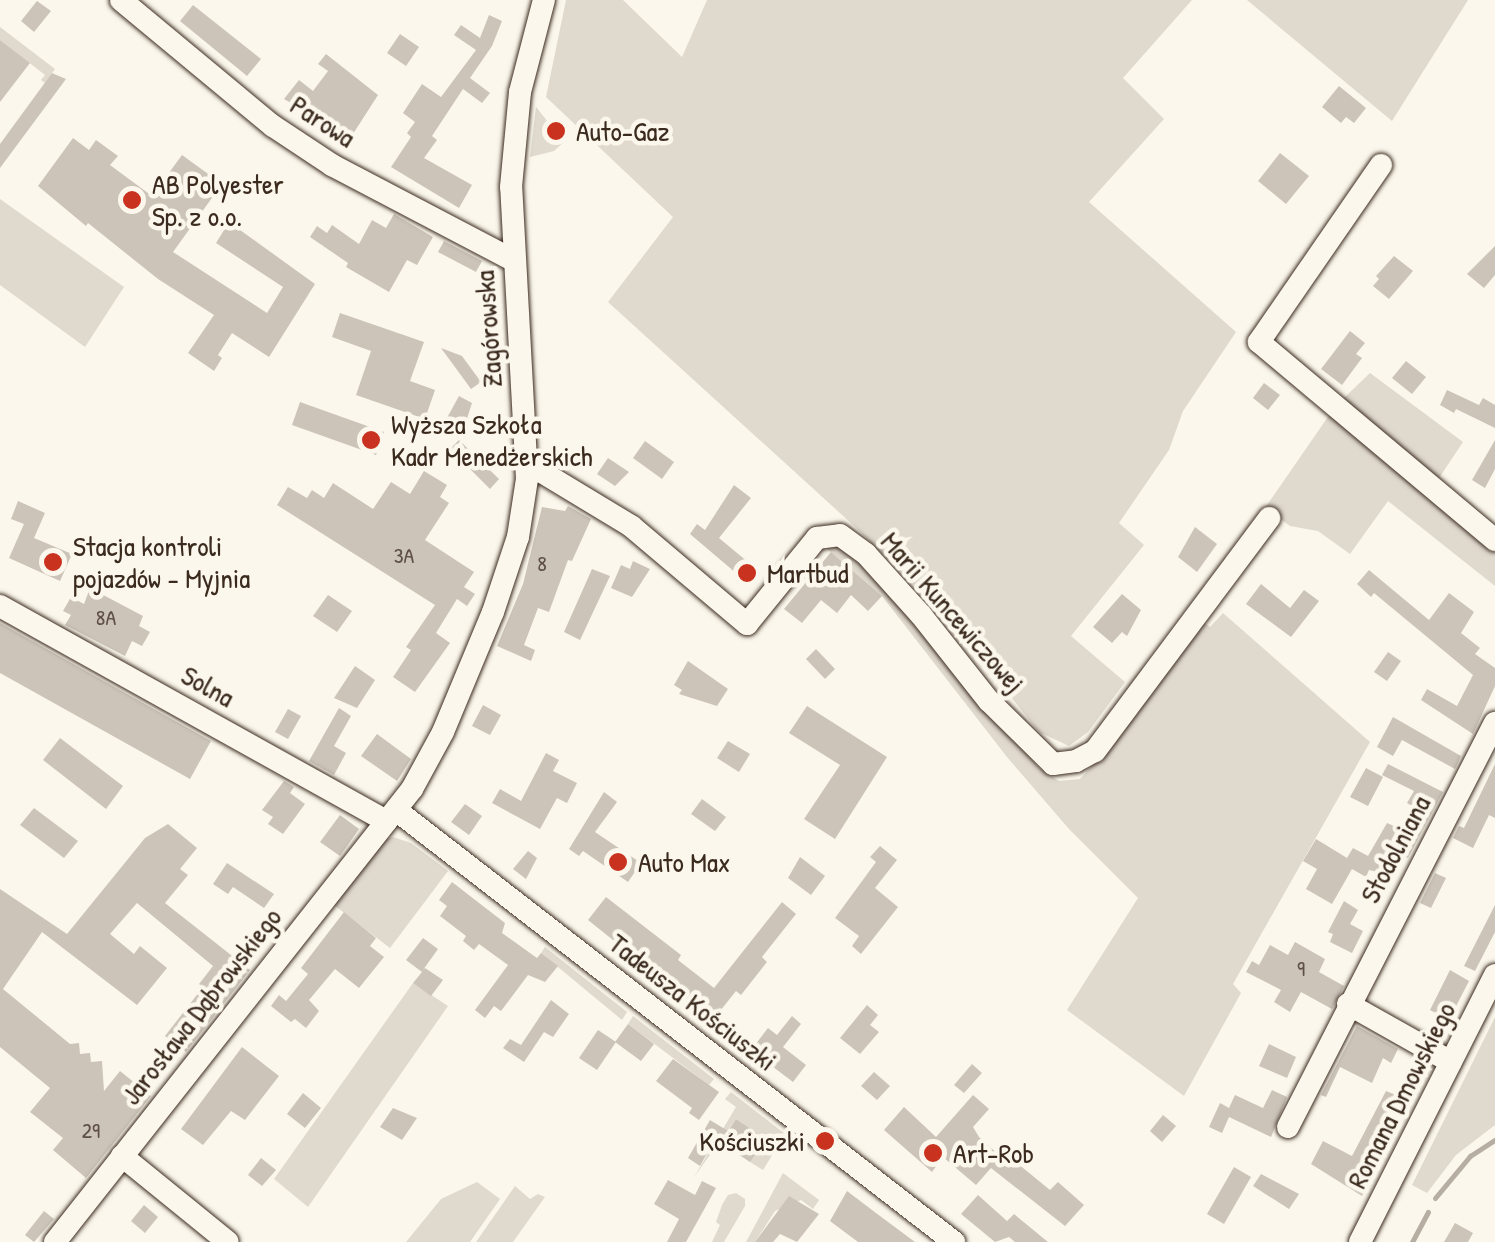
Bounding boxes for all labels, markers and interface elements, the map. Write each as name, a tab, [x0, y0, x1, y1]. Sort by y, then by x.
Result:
street label: Parowa	[284, 88, 362, 154]
place label: Auto-Gaz	[576, 114, 669, 148]
marker: Auto-Gaz	[545, 120, 567, 142]
place label: AB Polyester Sp. z o.o.	[152, 167, 284, 233]
marker: AB Polyester Sp. z o.o.	[121, 189, 143, 211]
street label: Zagórowska	[467, 269, 509, 389]
place label: Wyższa Szkoła Kadr Menedżerskich	[391, 407, 592, 473]
marker: Wyższa Szkoła Kadr Menedżerskich	[360, 429, 382, 451]
street label: Marii Kuncewiczowej	[874, 525, 1032, 699]
place label: Stacja kontroli pojazdów - Myjnia	[73, 529, 250, 595]
house number: 3A	[394, 543, 414, 569]
marker: Stacja kontroli pojazdów - Myjnia	[42, 551, 64, 573]
house number: 8	[537, 551, 547, 577]
place label: Martbud	[767, 556, 849, 590]
marker: Martbud	[736, 562, 758, 584]
house number: 8A	[96, 605, 116, 631]
street label: Solna	[176, 658, 240, 714]
street label: Stodolniana	[1353, 789, 1437, 909]
place label: Auto Max	[638, 845, 730, 879]
marker: Auto Max	[607, 851, 629, 873]
street label: Jarosława Dąbrowskiego	[114, 901, 288, 1111]
street label: Tadeusza Kościuszki	[603, 926, 783, 1078]
house number: 9	[1297, 956, 1305, 982]
street label: Romana Dmowskiego	[1340, 996, 1462, 1194]
house number: 29	[82, 1118, 100, 1144]
place label: Kościuszki	[699, 1124, 805, 1158]
marker: Kościuszki	[814, 1130, 836, 1152]
place label: Art-Rob	[953, 1136, 1034, 1170]
marker: Art-Rob	[922, 1142, 944, 1164]

